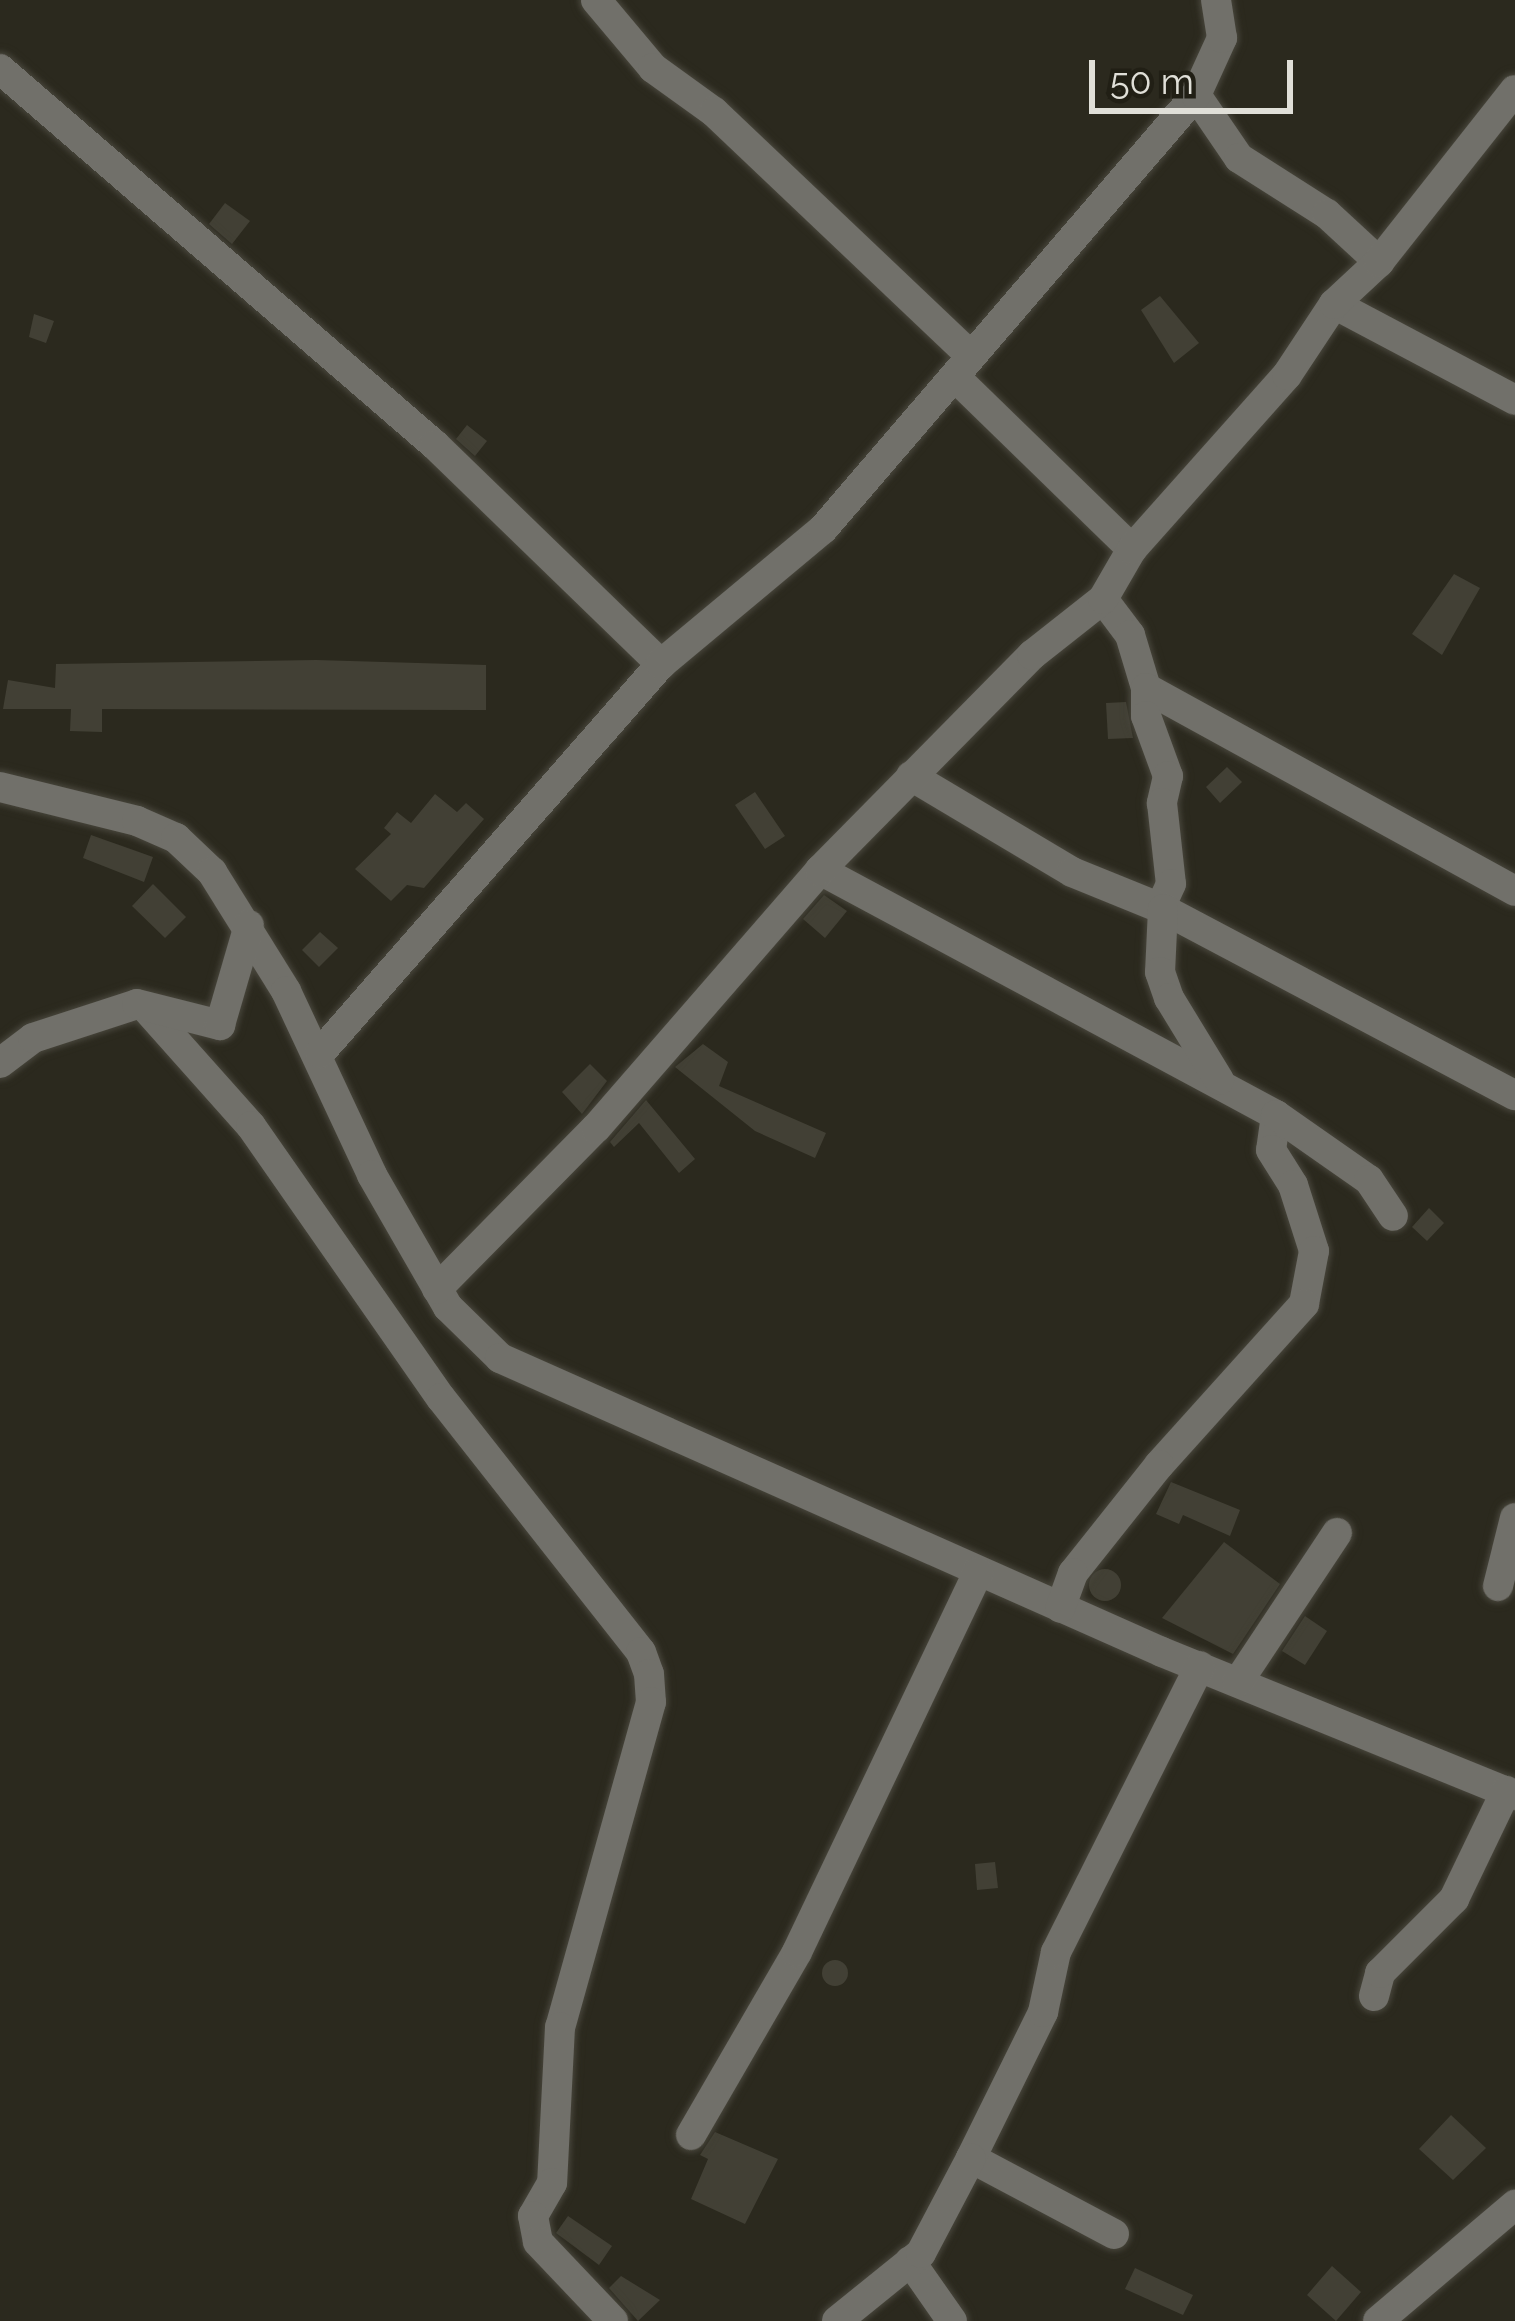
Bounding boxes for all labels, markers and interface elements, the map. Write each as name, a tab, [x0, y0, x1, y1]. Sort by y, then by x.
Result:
scale bar	[1095, 36, 1299, 110]
text: 50 m	[1110, 60, 1194, 102]

